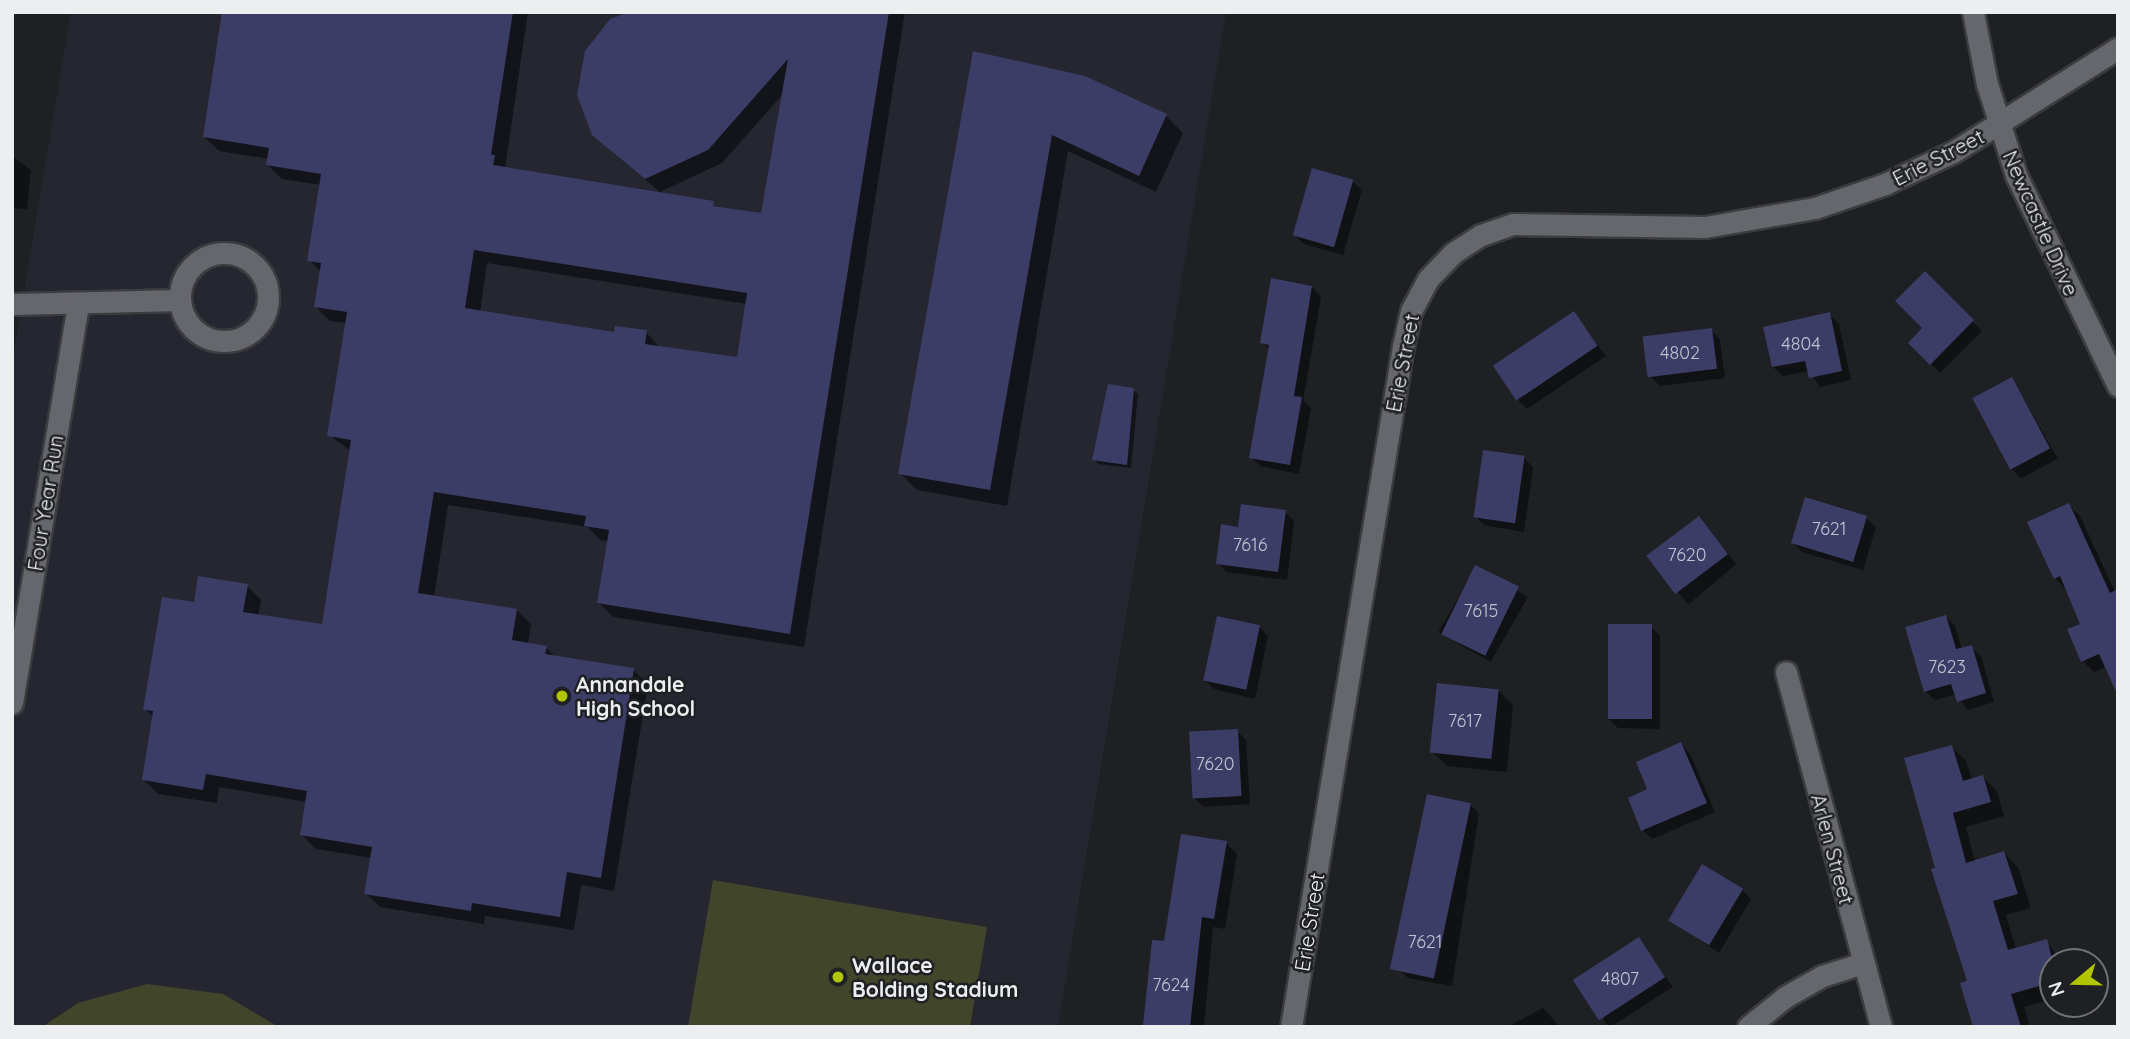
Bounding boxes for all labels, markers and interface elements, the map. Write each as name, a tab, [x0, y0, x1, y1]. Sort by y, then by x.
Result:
street label: Erie Street	[1888, 123, 1988, 191]
street label: Newcastle Drive	[1998, 146, 2084, 300]
street label: Erie Street	[1380, 312, 1424, 414]
house number: 4804	[1781, 333, 1821, 355]
house number: 4802	[1660, 342, 1700, 364]
street label: Four Year Run	[22, 433, 68, 573]
house number: 7621	[1811, 518, 1847, 540]
house number: 7616	[1233, 534, 1267, 556]
house number: 7620	[1667, 544, 1707, 566]
house number: 7615	[1464, 600, 1498, 622]
house number: 7623	[1928, 656, 1966, 678]
place label: Annandale High School	[576, 671, 695, 721]
marker: Annandale High School	[554, 688, 570, 704]
house number: 7617	[1448, 710, 1482, 732]
house number: 7620	[1195, 753, 1235, 775]
street label: Arlen Street	[1806, 791, 1860, 907]
street label: Erie Street	[1289, 871, 1329, 973]
house number: 7621	[1407, 931, 1443, 953]
north arrow	[2039, 948, 2109, 1018]
place label: Wallace Bolding Stadium	[852, 952, 1018, 1002]
house number: 4807	[1601, 968, 1639, 990]
marker: Wallace Bolding Stadium	[830, 969, 846, 985]
house number: 7624	[1152, 974, 1190, 996]
text: N	[2042, 979, 2070, 1000]

